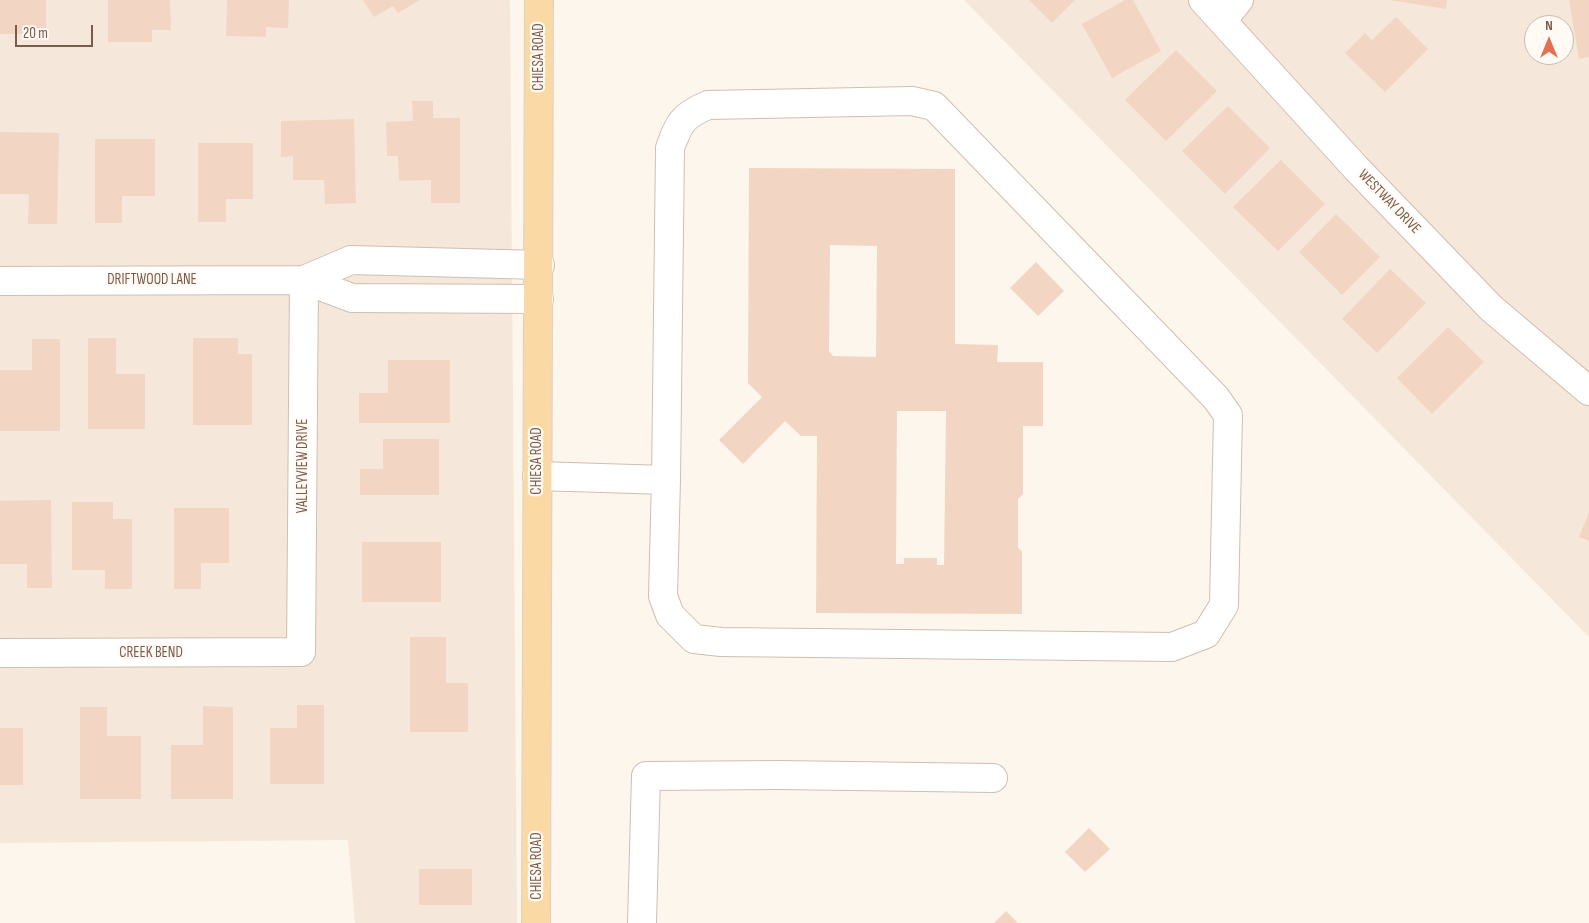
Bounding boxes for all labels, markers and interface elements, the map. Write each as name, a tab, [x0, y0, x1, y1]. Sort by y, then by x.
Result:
scale bar	[18, 15, 95, 47]
north arrow	[1524, 15, 1574, 65]
text: N	[1545, 17, 1553, 34]
street label: CHIESA ROAD	[530, 23, 548, 91]
text: 20 m	[23, 24, 48, 43]
street label: WESTWAY DRIVE	[1354, 166, 1424, 238]
street label: DRIFTWOOD LANE	[107, 271, 197, 289]
street label: VALLEYVIEW DRIVE	[294, 419, 312, 513]
street label: CHIESA ROAD	[528, 427, 546, 495]
street label: CREEK BEND	[119, 644, 183, 662]
street label: CHIESA ROAD	[528, 832, 546, 900]

